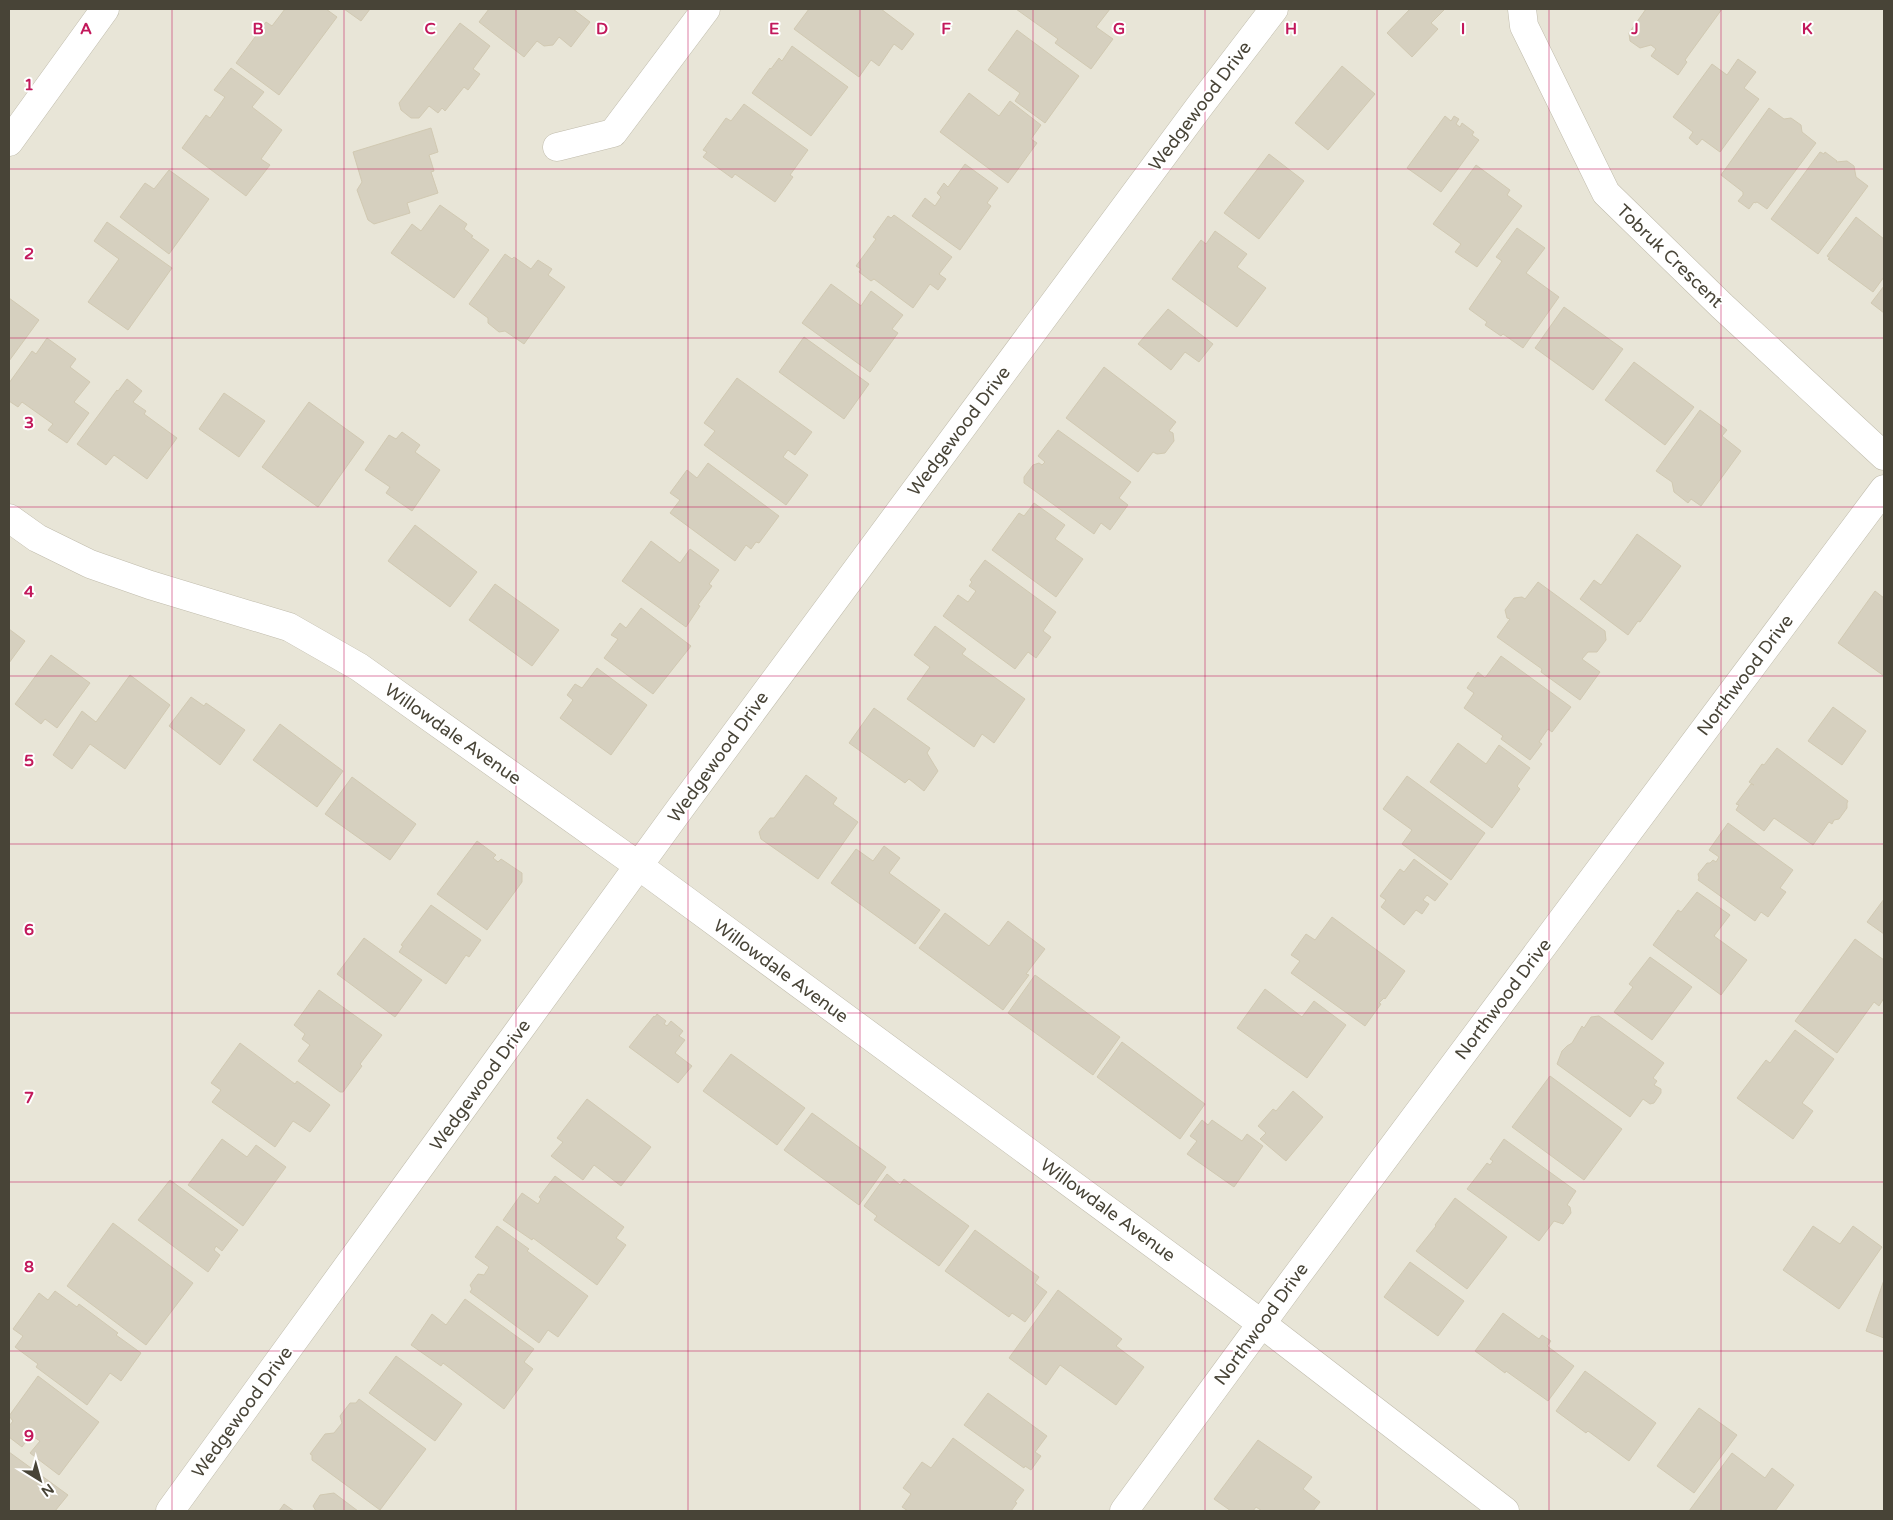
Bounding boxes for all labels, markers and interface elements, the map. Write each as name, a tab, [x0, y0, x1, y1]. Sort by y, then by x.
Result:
text: A	[80, 19, 92, 39]
text: B	[252, 19, 264, 39]
text: C	[424, 19, 436, 39]
text: D	[596, 19, 608, 39]
text: E	[769, 19, 779, 39]
text: F	[941, 19, 951, 39]
text: G	[1113, 19, 1125, 39]
text: H	[1285, 19, 1297, 39]
text: I	[1461, 19, 1465, 39]
text: J	[1630, 19, 1639, 39]
text: K	[1802, 19, 1813, 39]
street label: Wedgewood Drive	[1144, 37, 1256, 175]
text: 1	[24, 75, 34, 95]
street label: Tobruk Crescent	[1612, 200, 1728, 312]
text: 2	[24, 244, 34, 264]
street label: Wedgewood Drive	[903, 362, 1015, 500]
text: 3	[24, 413, 34, 433]
text: 4	[24, 582, 34, 602]
street label: Northwood Drive	[1692, 610, 1798, 740]
street label: Willowdale Avenue	[380, 679, 526, 789]
street label: Wedgewood Drive	[663, 687, 773, 827]
text: 5	[24, 751, 34, 771]
street label: Willowdale Avenue	[709, 915, 853, 1027]
text: 6	[24, 920, 34, 940]
street label: Northwood Drive	[1450, 934, 1556, 1064]
street label: Wedgewood Drive	[425, 1015, 535, 1155]
text: 7	[24, 1088, 34, 1108]
street label: Willowdale Avenue	[1036, 1154, 1180, 1266]
text: 8	[24, 1257, 34, 1277]
street label: Northwood Drive	[1209, 1258, 1313, 1390]
street label: Wedgewood Drive	[187, 1342, 297, 1482]
text: 9	[24, 1426, 34, 1446]
north arrow	[15, 1455, 65, 1505]
text: N	[38, 1480, 57, 1500]

